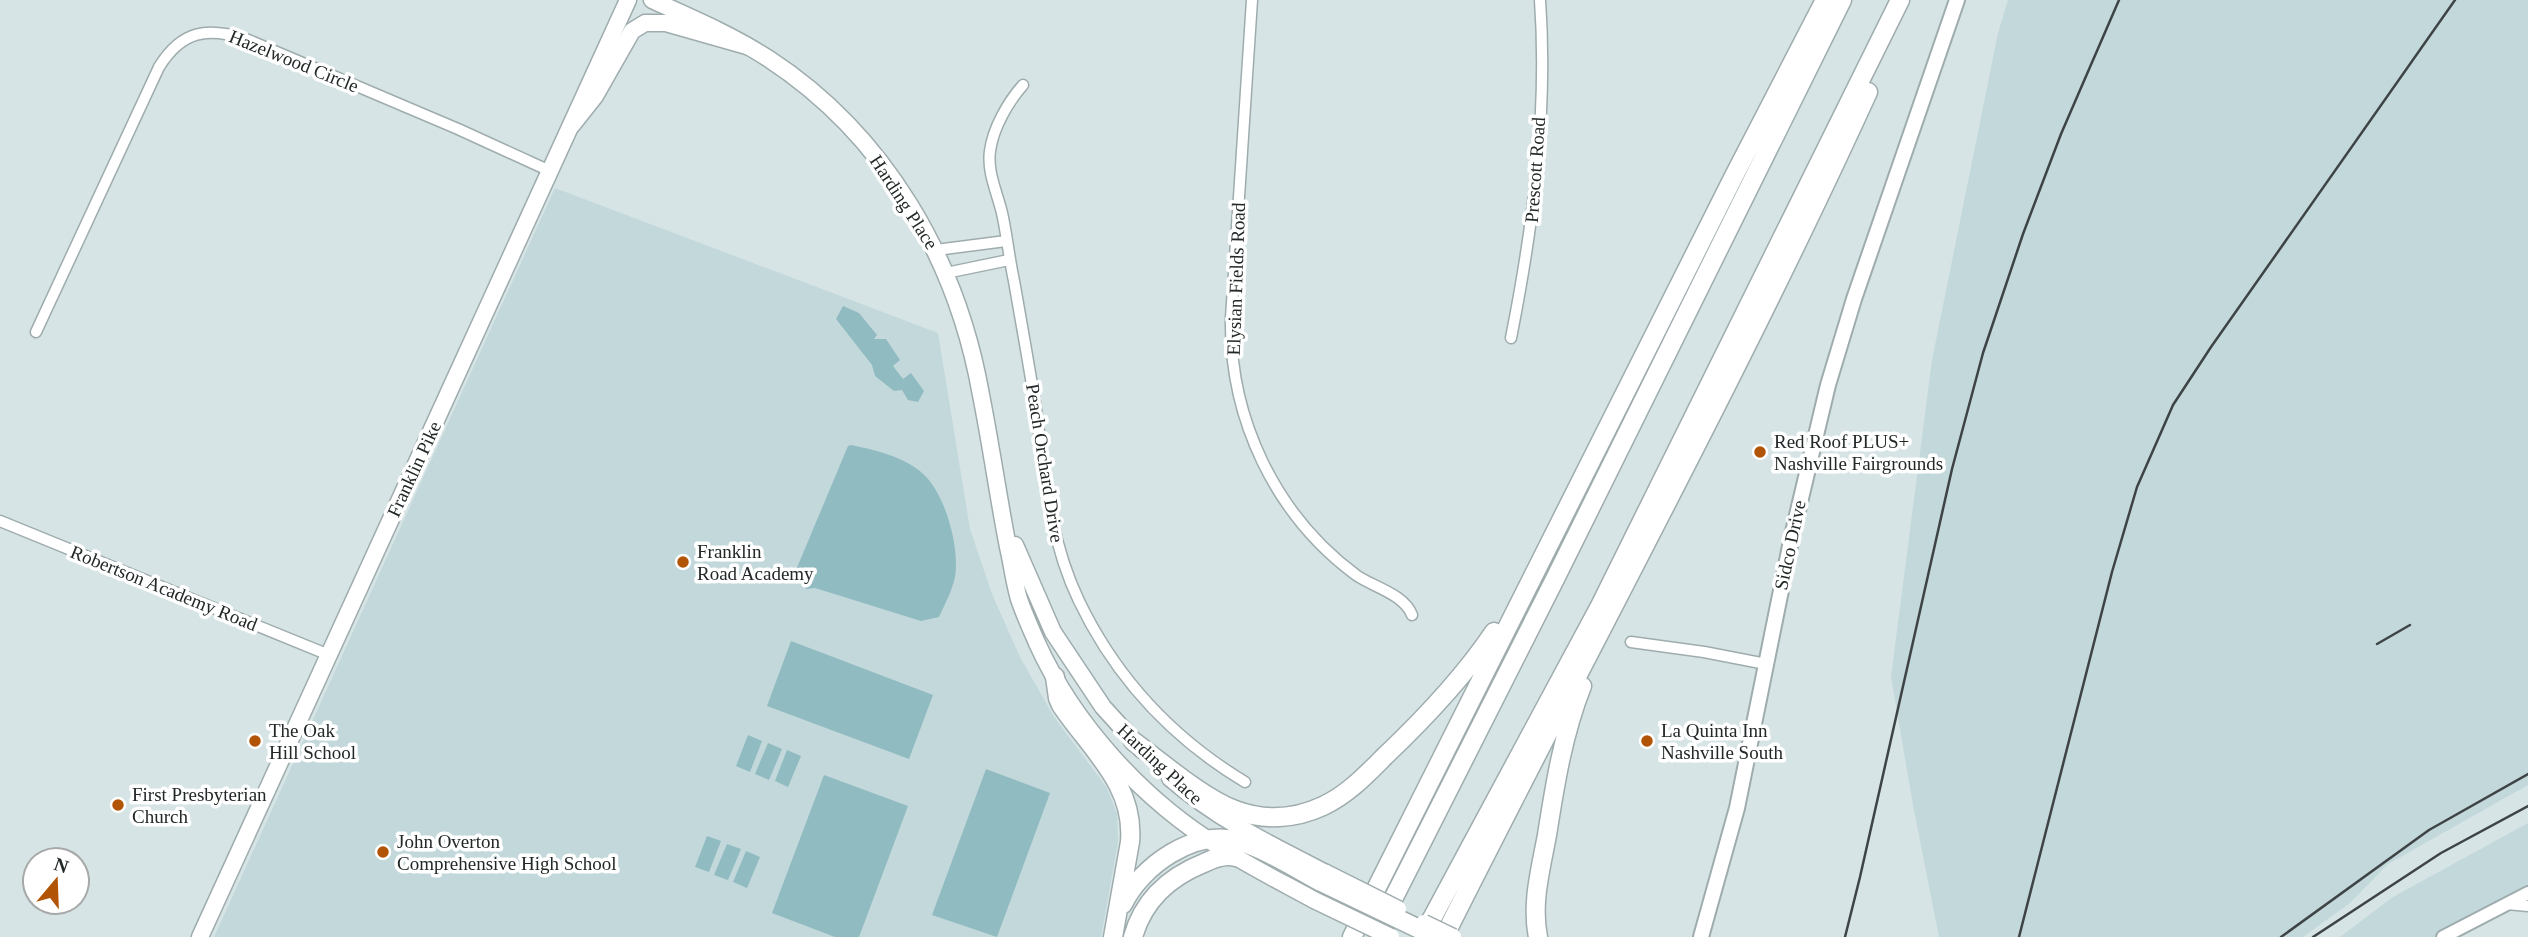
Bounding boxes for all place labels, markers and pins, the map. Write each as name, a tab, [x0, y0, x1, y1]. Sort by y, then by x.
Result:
place label: Red Roof PLUS+ Nashville Fairgrounds	[1774, 431, 1943, 474]
marker: Red Roof PLUS+ Nashville Fairgrounds	[1752, 444, 1768, 460]
place label: Franklin Road Academy	[697, 541, 814, 584]
marker: Franklin Road Academy	[675, 554, 691, 570]
place label: The Oak Hill School	[269, 720, 356, 763]
place label: La Quinta Inn Nashville South	[1661, 720, 1783, 763]
marker: The Oak Hill School	[247, 733, 263, 749]
marker: La Quinta Inn Nashville South	[1639, 733, 1655, 749]
place label: First Presbyterian Church	[132, 784, 267, 827]
marker: First Presbyterian Church	[110, 797, 126, 813]
place label: John Overton Comprehensive High School	[397, 831, 617, 874]
marker: John Overton Comprehensive High School	[375, 844, 391, 860]

